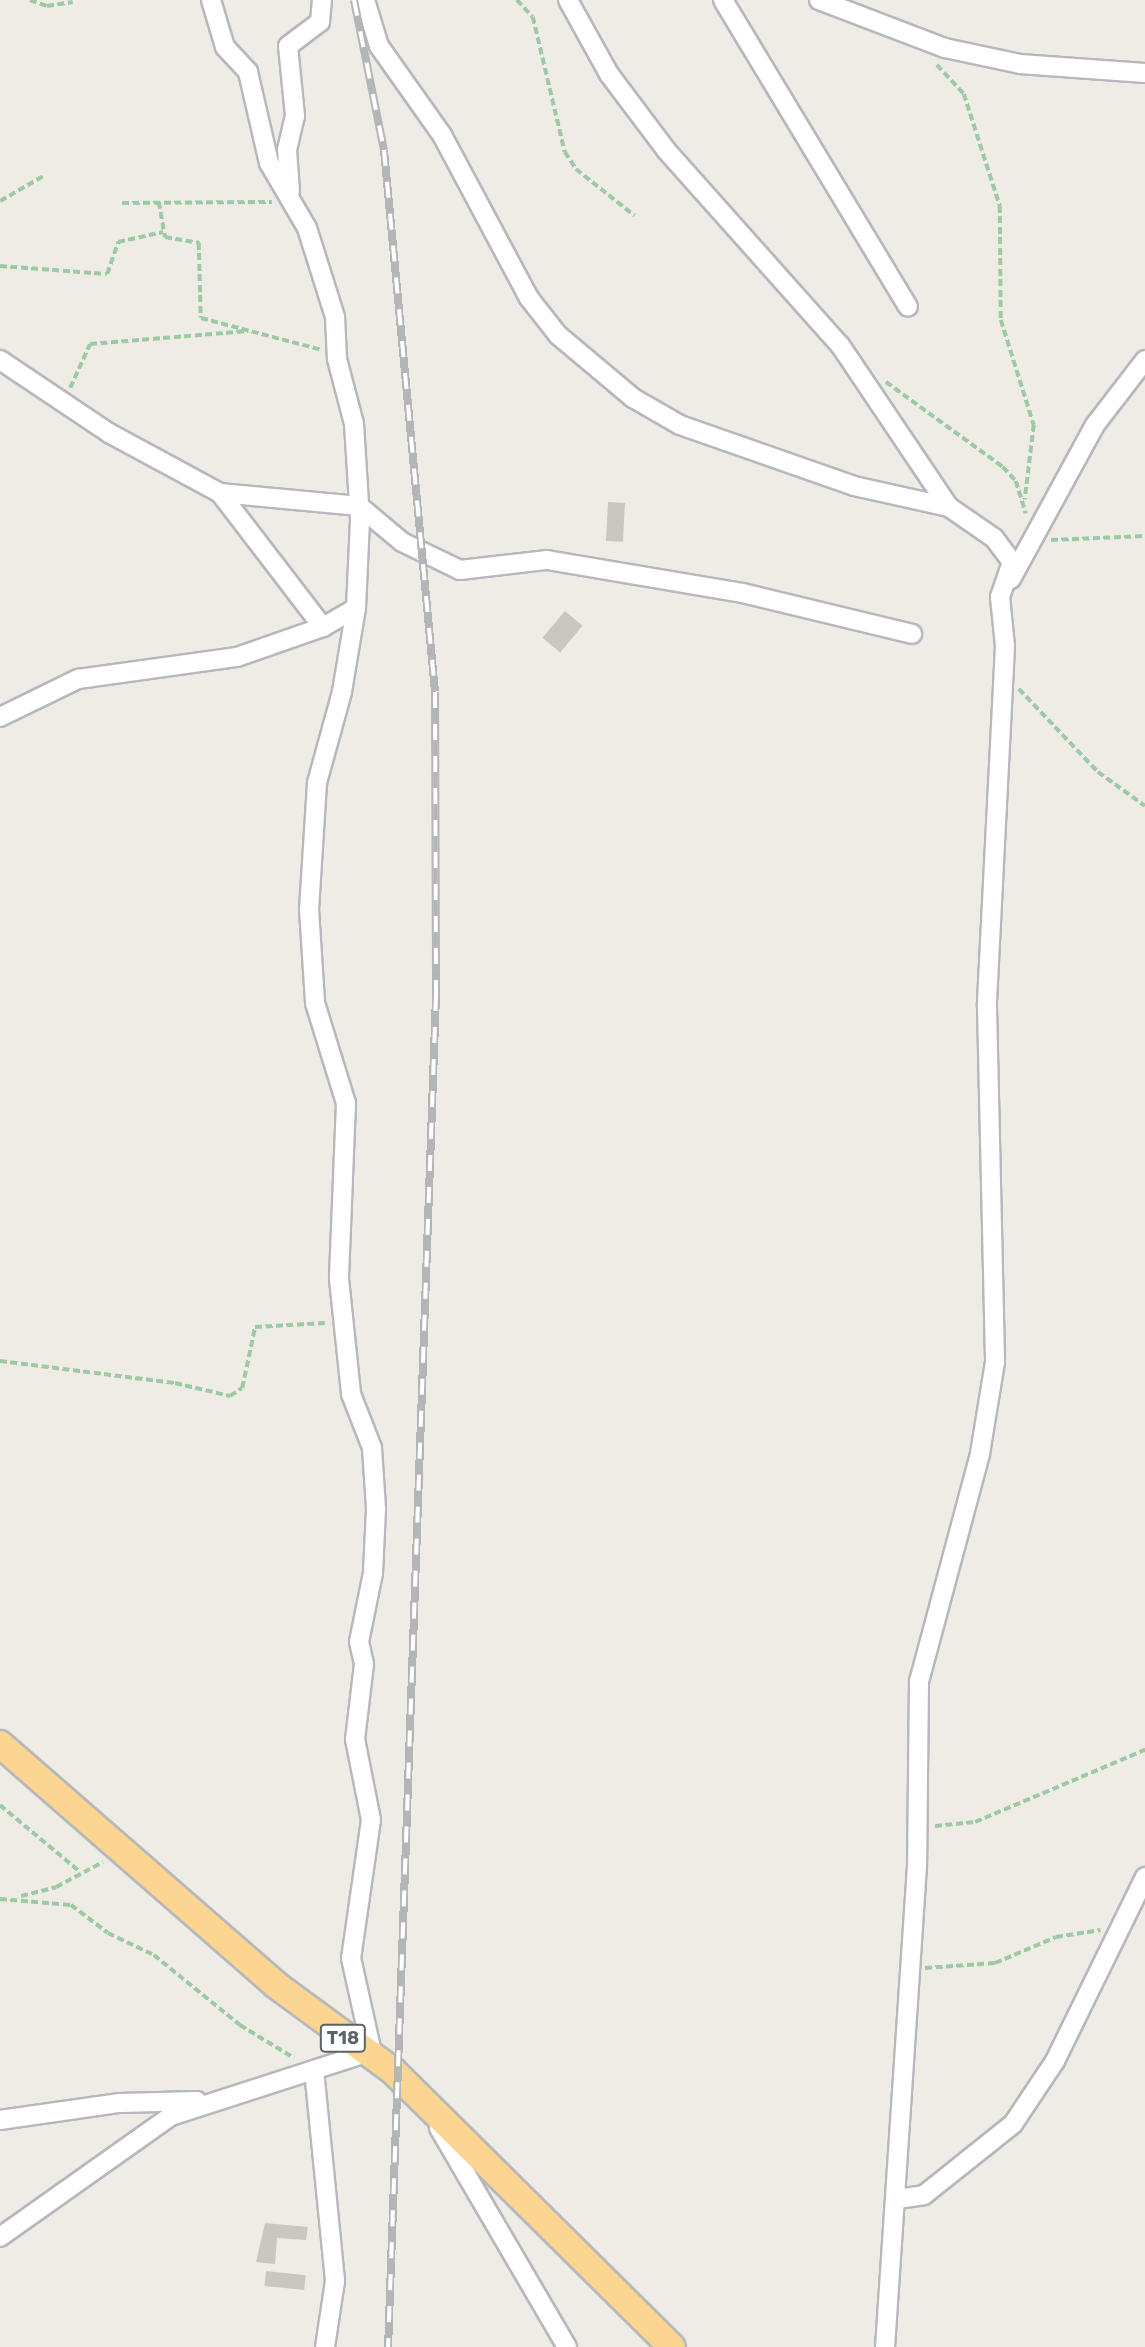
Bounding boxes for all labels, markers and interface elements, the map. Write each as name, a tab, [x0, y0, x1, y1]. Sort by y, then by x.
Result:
road number: T18	[318, 2024, 368, 2052]

